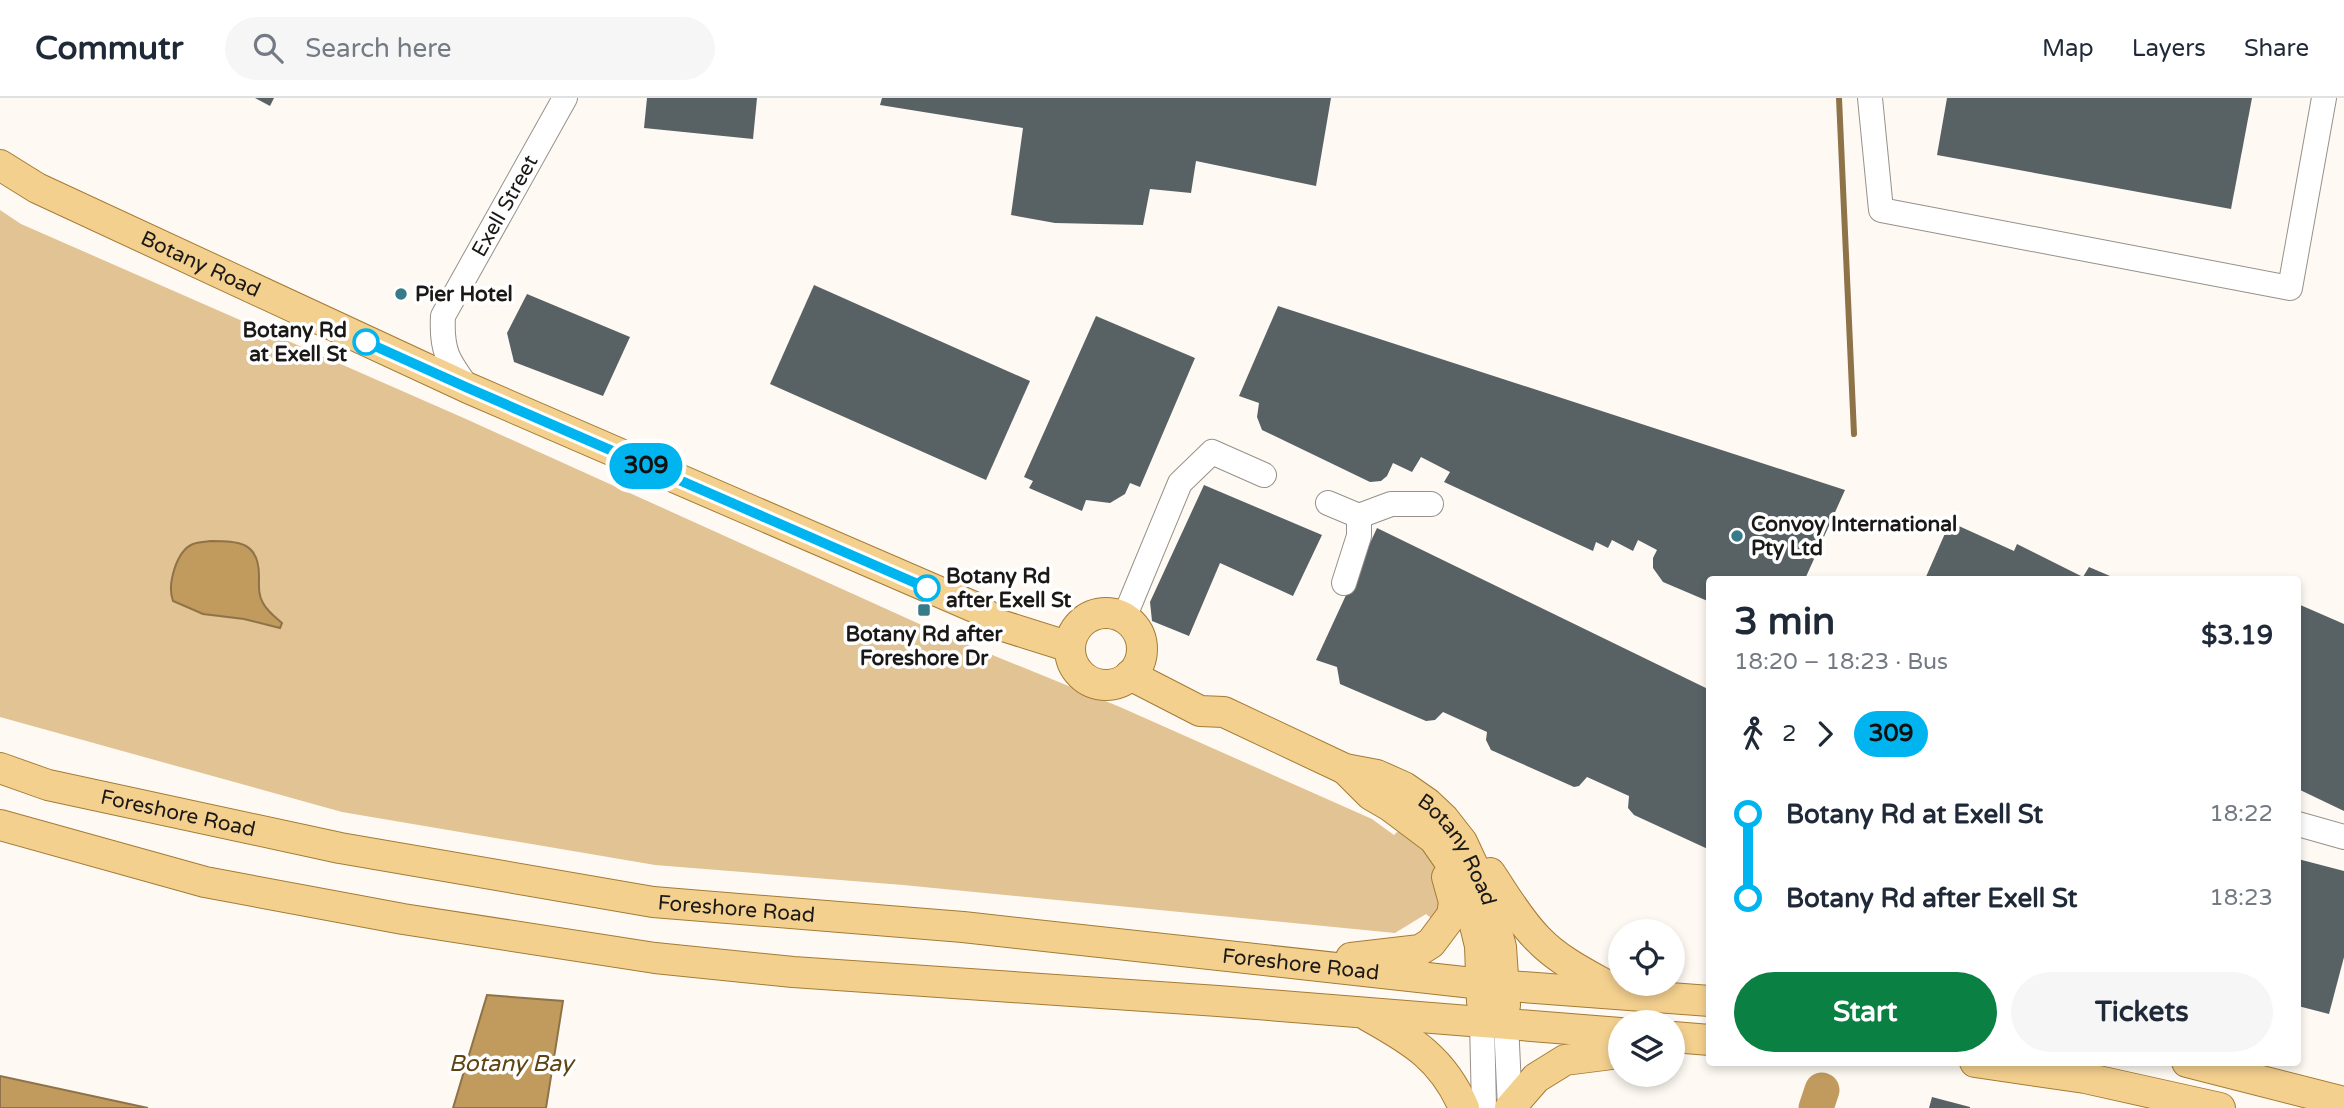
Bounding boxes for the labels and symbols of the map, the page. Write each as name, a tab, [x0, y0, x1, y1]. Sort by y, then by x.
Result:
street label: Exell Street	[467, 151, 544, 261]
street label: Botany Road	[137, 226, 264, 303]
place label: Pier Hotel	[415, 282, 513, 307]
marker: Pier Hotel	[393, 286, 409, 302]
place label: Botany Rd at Exell St	[243, 318, 347, 367]
marker: Botany Rd at Exell St	[353, 329, 379, 355]
line badge: 309	[606, 443, 686, 489]
place label: Convoy International Pty Ltd	[1751, 512, 1957, 561]
marker: Convoy International Pty Ltd	[1729, 528, 1745, 544]
place label: Botany Rd after Exell St	[946, 564, 1071, 613]
marker: Botany Rd after Exell St	[914, 575, 940, 601]
marker: Botany Rd after Foreshore Dr	[916, 602, 932, 618]
place label: Botany Rd after Foreshore Dr	[845, 622, 1004, 671]
street label: Foreshore Road	[98, 785, 258, 842]
street label: Botany Road	[1413, 788, 1501, 908]
street label: Foreshore Road	[657, 890, 816, 928]
street label: Foreshore Road	[1221, 944, 1380, 986]
water label: Botany Bay	[449, 1050, 576, 1078]

